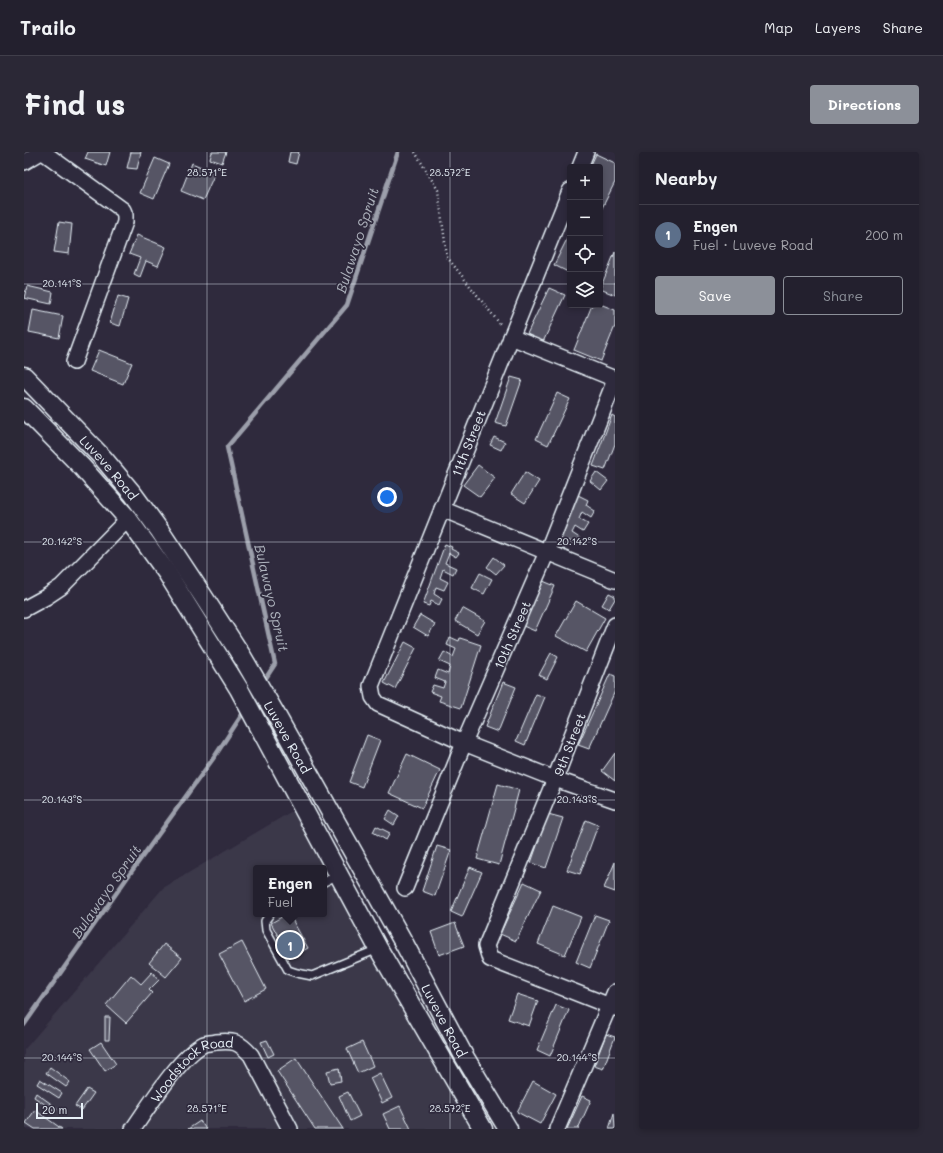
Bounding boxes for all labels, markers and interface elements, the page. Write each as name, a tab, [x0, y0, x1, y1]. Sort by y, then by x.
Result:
text: Trailo	[20, 15, 76, 40]
text: Map	[764, 18, 793, 37]
text: Layers	[815, 18, 861, 37]
text: Share	[883, 18, 923, 37]
button: Directions	[810, 85, 919, 124]
text: Find us	[24, 86, 125, 122]
map controls	[567, 164, 603, 308]
button: +	[567, 164, 603, 200]
text: 28.571°E	[187, 165, 227, 179]
text: 28.572°E	[429, 165, 471, 179]
text: Nearby	[655, 167, 717, 189]
water label: Bulawayo Spruit	[331, 185, 383, 295]
button: −	[567, 200, 603, 236]
text: Engen	[693, 216, 738, 236]
text: 1	[665, 226, 671, 243]
text: 200 m	[865, 226, 903, 243]
button: locate	[567, 236, 603, 272]
text: Fuel · Luveve Road	[693, 236, 813, 253]
button: layers	[567, 272, 603, 308]
text: 20.141°S	[43, 276, 82, 290]
button: Save	[655, 276, 775, 315]
button: Share	[783, 276, 903, 315]
street label: 11th Street	[447, 407, 489, 479]
street label: Luveve Road	[77, 431, 143, 503]
your location	[377, 487, 397, 507]
text: 20.142°S	[42, 534, 82, 548]
text: 20.142°S	[557, 534, 597, 548]
water label: Bulawayo Spruit	[250, 542, 294, 654]
street label: 10th Street	[489, 597, 534, 671]
street label: Luveve Road	[261, 697, 315, 776]
street label: 9th Street	[549, 710, 589, 778]
text: 20.143°S	[42, 792, 83, 806]
text: 20.143°S	[557, 792, 598, 806]
water label: Bulawayo Spruit	[67, 841, 145, 941]
popup	[253, 865, 327, 917]
text: Engen	[268, 873, 312, 893]
text: Fuel	[268, 893, 293, 910]
pin: 1	[277, 930, 303, 960]
street label: Luveve Road	[419, 981, 471, 1060]
street label: Woodstock Road	[146, 1033, 234, 1105]
text: 20.144°S	[42, 1050, 83, 1064]
text: 20.144°S	[557, 1050, 598, 1064]
scale bar	[36, 1101, 83, 1120]
text: 28.571°E	[187, 1101, 227, 1115]
text: 28.572°E	[429, 1101, 471, 1115]
text: 20 m	[42, 1102, 67, 1117]

